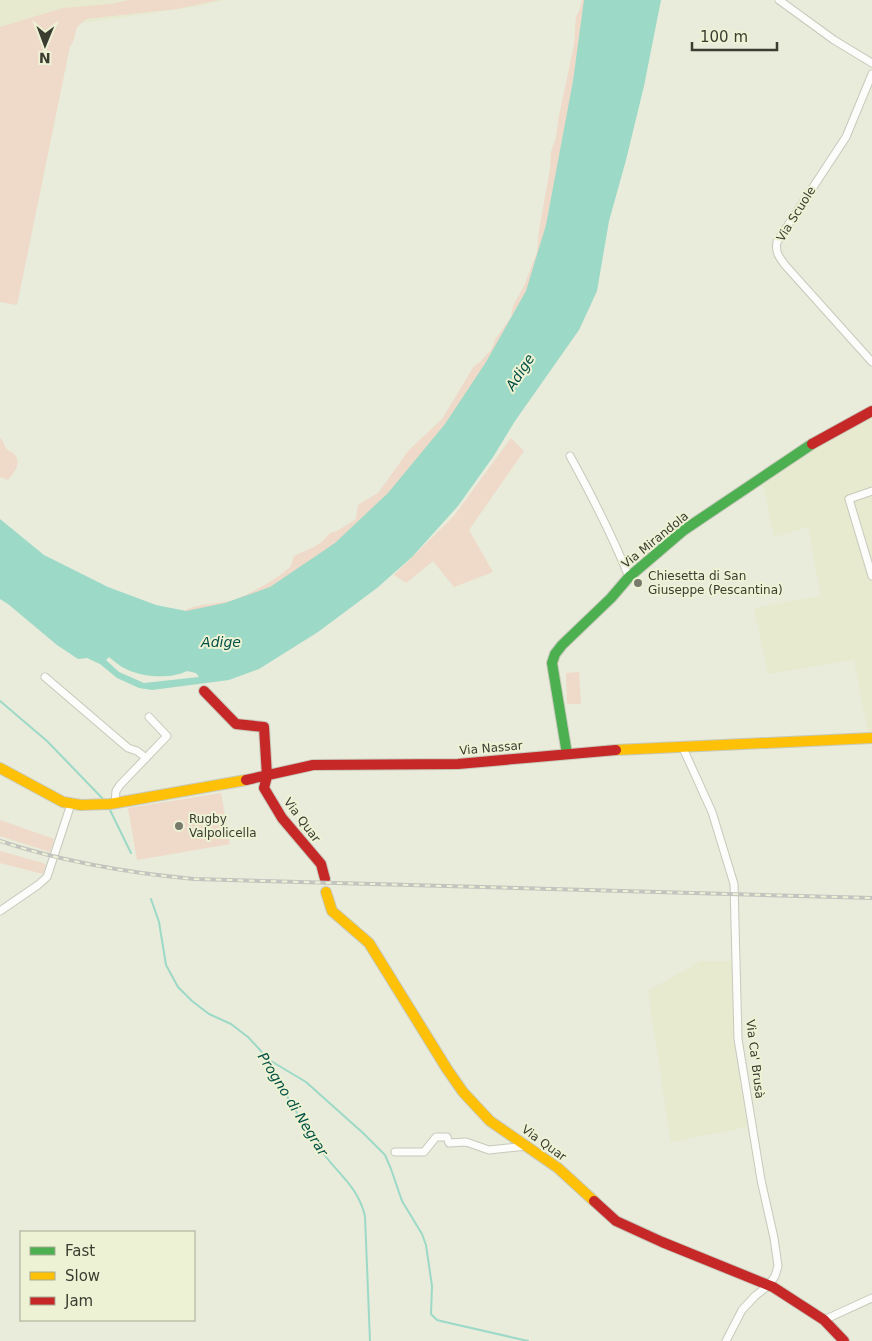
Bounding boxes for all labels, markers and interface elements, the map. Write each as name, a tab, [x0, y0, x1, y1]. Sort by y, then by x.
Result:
north arrow	[20, 20, 70, 70]
scale bar	[692, 20, 777, 52]
text: 100 m	[700, 28, 748, 46]
text: N	[39, 50, 51, 66]
street label: Via Scuole	[774, 184, 818, 244]
water label: Adige	[502, 351, 538, 394]
street label: Via Mirandola	[619, 509, 691, 571]
place label: Chiesetta di San Giuseppe (Pescantina)	[648, 569, 783, 597]
marker: Chiesetta di San Giuseppe (Pescantina)	[632, 577, 644, 589]
water label: Adige	[200, 634, 241, 650]
street label: Via Nassar	[459, 738, 523, 758]
street label: Via Quar	[281, 795, 323, 845]
place label: Rugby Valpolicella	[189, 812, 257, 840]
marker: Rugby Valpolicella	[173, 820, 185, 832]
street label: Via Ca' Brusà	[743, 1019, 767, 1099]
water label: Progno di Negrar	[255, 1049, 332, 1160]
street label: Via Quar	[519, 1122, 569, 1164]
legend	[20, 1231, 195, 1321]
text: Fast	[65, 1242, 95, 1260]
text: Slow	[65, 1267, 100, 1285]
text: Jam	[64, 1292, 93, 1310]

